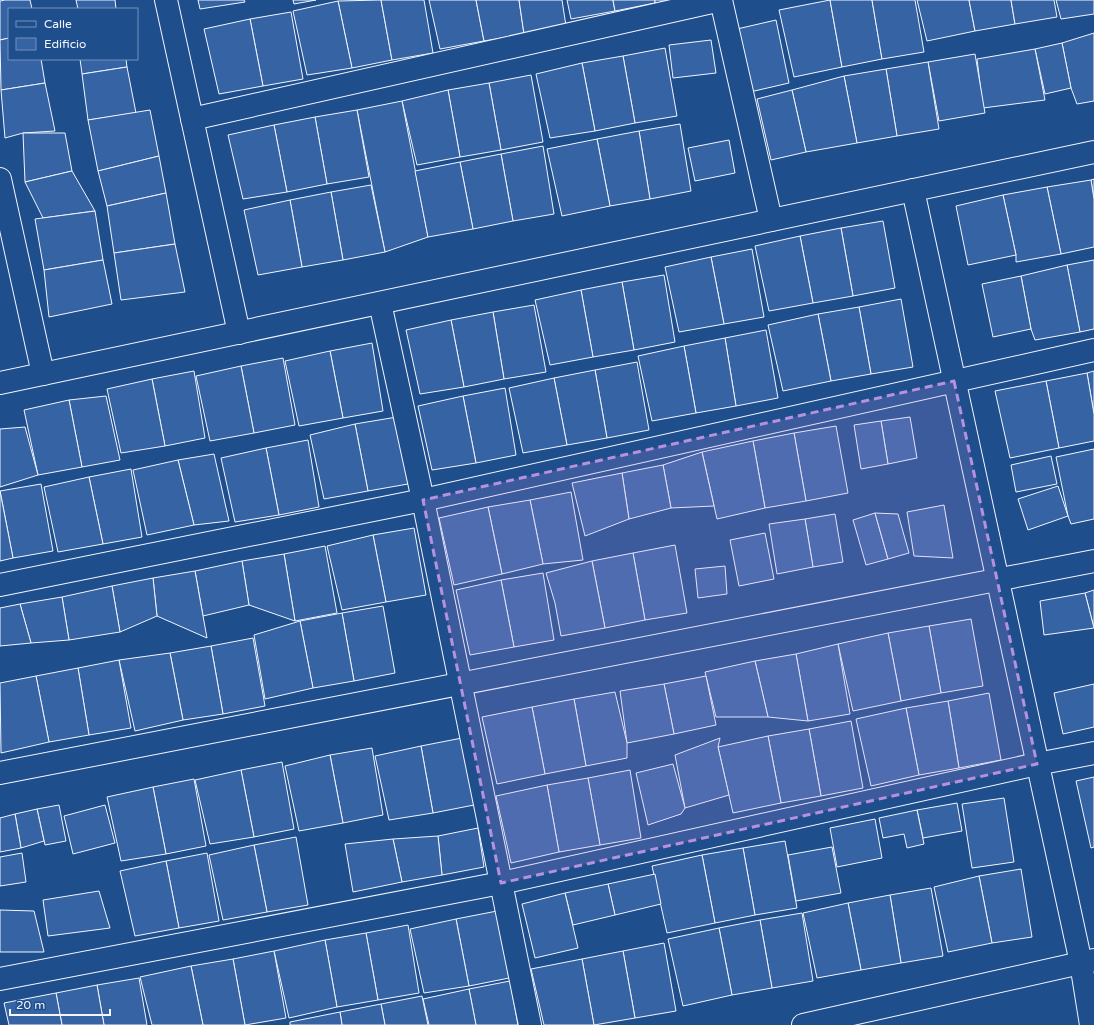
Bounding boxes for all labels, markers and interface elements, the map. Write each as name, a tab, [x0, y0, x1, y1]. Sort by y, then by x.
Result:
legend	[8, 8, 138, 60]
text: Calle	[44, 17, 72, 31]
text: Edificio	[44, 37, 86, 51]
scale bar	[10, 991, 110, 1017]
text: 20 m	[16, 998, 45, 1012]

